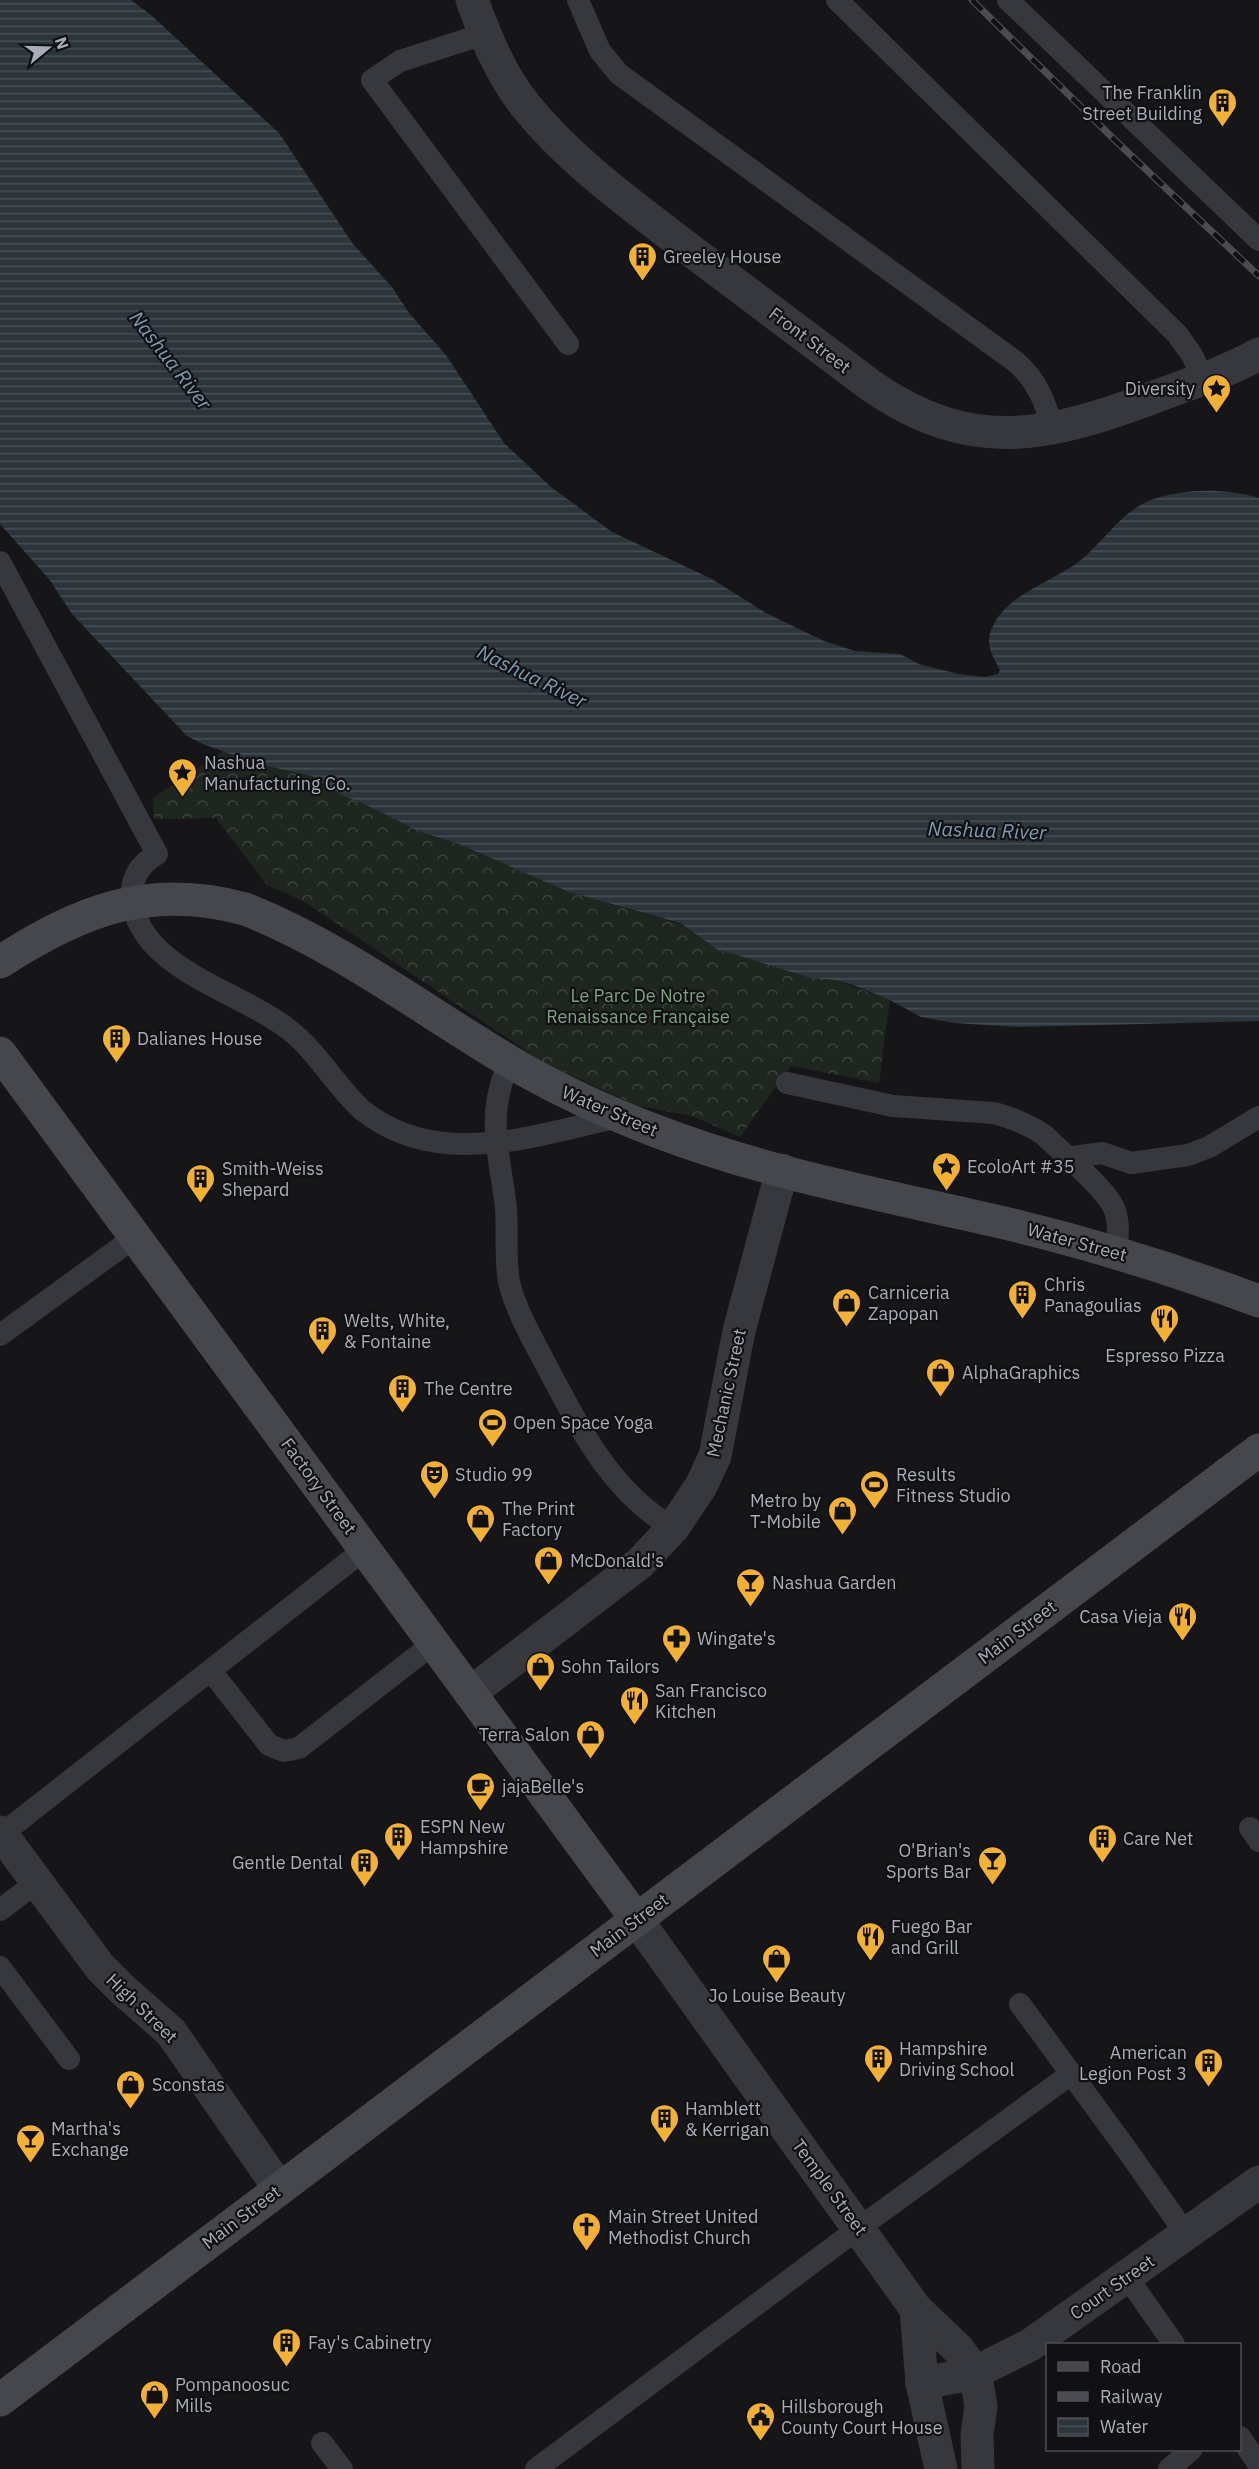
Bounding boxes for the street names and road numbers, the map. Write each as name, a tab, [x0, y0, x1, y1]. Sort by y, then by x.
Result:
street label: Front Street	[765, 302, 855, 378]
street label: Water Street	[559, 1081, 661, 1141]
street label: Water Street	[1025, 1218, 1129, 1266]
street label: Mechanic Street	[701, 1327, 751, 1459]
street label: Factory Street	[276, 1433, 362, 1539]
street label: Main Street	[973, 1595, 1061, 1669]
street label: Main Street	[585, 1888, 673, 1962]
street label: High Street	[101, 1968, 183, 2048]
street label: Temple Street	[787, 2134, 873, 2240]
street label: Main Street	[197, 2180, 285, 2254]
street label: Court Street	[1065, 2249, 1159, 2325]

